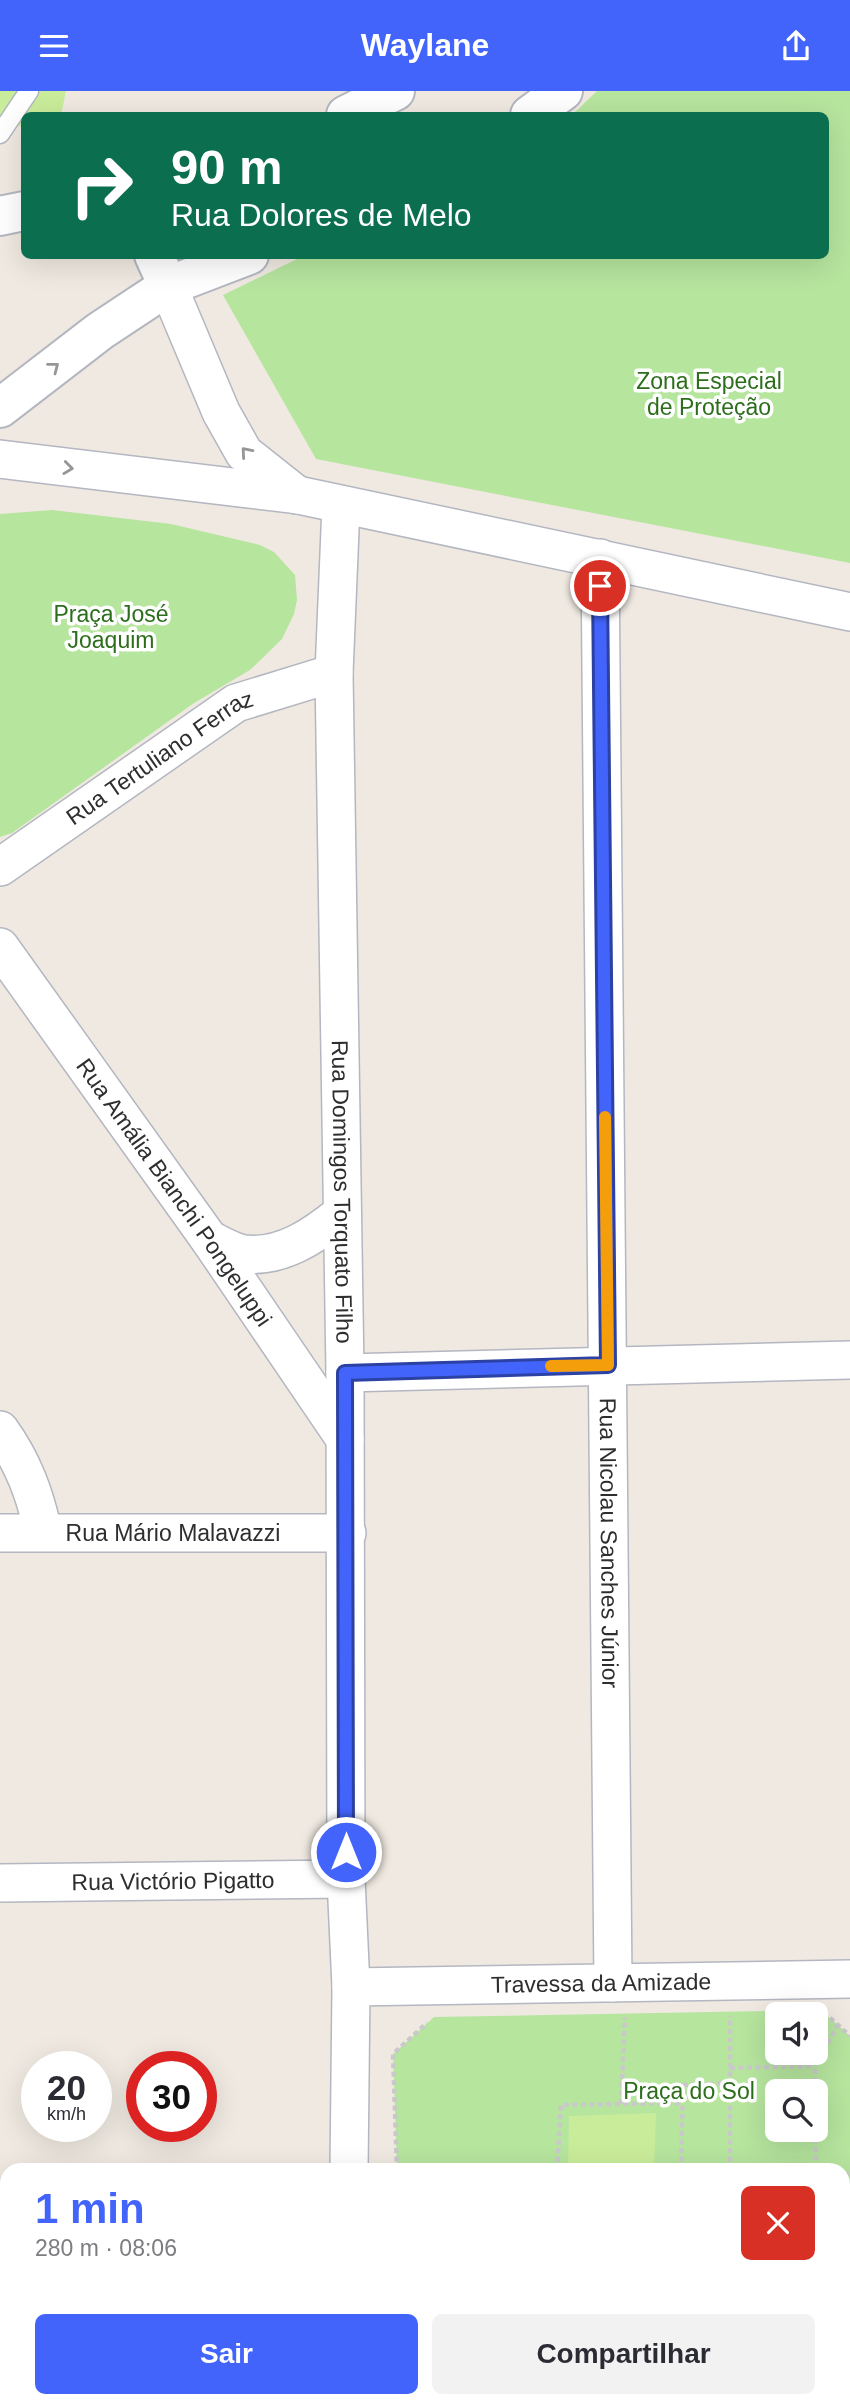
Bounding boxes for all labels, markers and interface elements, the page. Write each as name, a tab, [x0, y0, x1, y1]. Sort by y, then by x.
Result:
icon: menu	[35, 27, 73, 65]
text: Waylane	[361, 27, 489, 63]
icon: share	[777, 27, 815, 65]
icon: right	[56, 140, 147, 231]
text: 90 m	[171, 140, 283, 194]
text: Rua Dolores de Melo	[171, 197, 472, 233]
one-way arrow	[47, 362, 59, 375]
park label: Zona Especial de Proteção	[636, 368, 782, 420]
one-way arrow	[242, 447, 254, 460]
one-way arrow	[62, 460, 74, 475]
pin	[570, 556, 630, 616]
icon: arrive	[581, 567, 619, 605]
park label: Praça José Joaquim	[53, 601, 169, 653]
street label: Rua Tertuliano Ferraz	[61, 686, 256, 830]
street label: Rua Domingos Torquato Filho	[327, 1040, 358, 1344]
street label: Rua Amália Bianchi Pongeluppi	[71, 1054, 277, 1331]
street label: Rua Nicolau Sanches Júnior	[595, 1398, 623, 1689]
street label: Rua Mário Malavazzi	[66, 1520, 280, 1546]
position arrow	[309, 1815, 383, 1889]
street label: Rua Victório Pigatto	[71, 1867, 275, 1895]
street label: Travessa da Amizade	[491, 1968, 711, 1998]
map controls	[765, 2002, 828, 2142]
button: sound	[765, 2002, 828, 2065]
speed limit sign: 30	[126, 2051, 217, 2142]
text: 20	[47, 2068, 86, 2107]
park label: Praça do Sol	[623, 2078, 755, 2104]
button: search	[765, 2079, 828, 2142]
text: km/h	[47, 2104, 86, 2124]
text: 1 min	[35, 2185, 145, 2232]
button: close	[741, 2186, 815, 2260]
text: 280 m · 08:06	[35, 2235, 177, 2261]
button: Sair	[35, 2314, 418, 2394]
button: Compartilhar	[432, 2314, 815, 2394]

